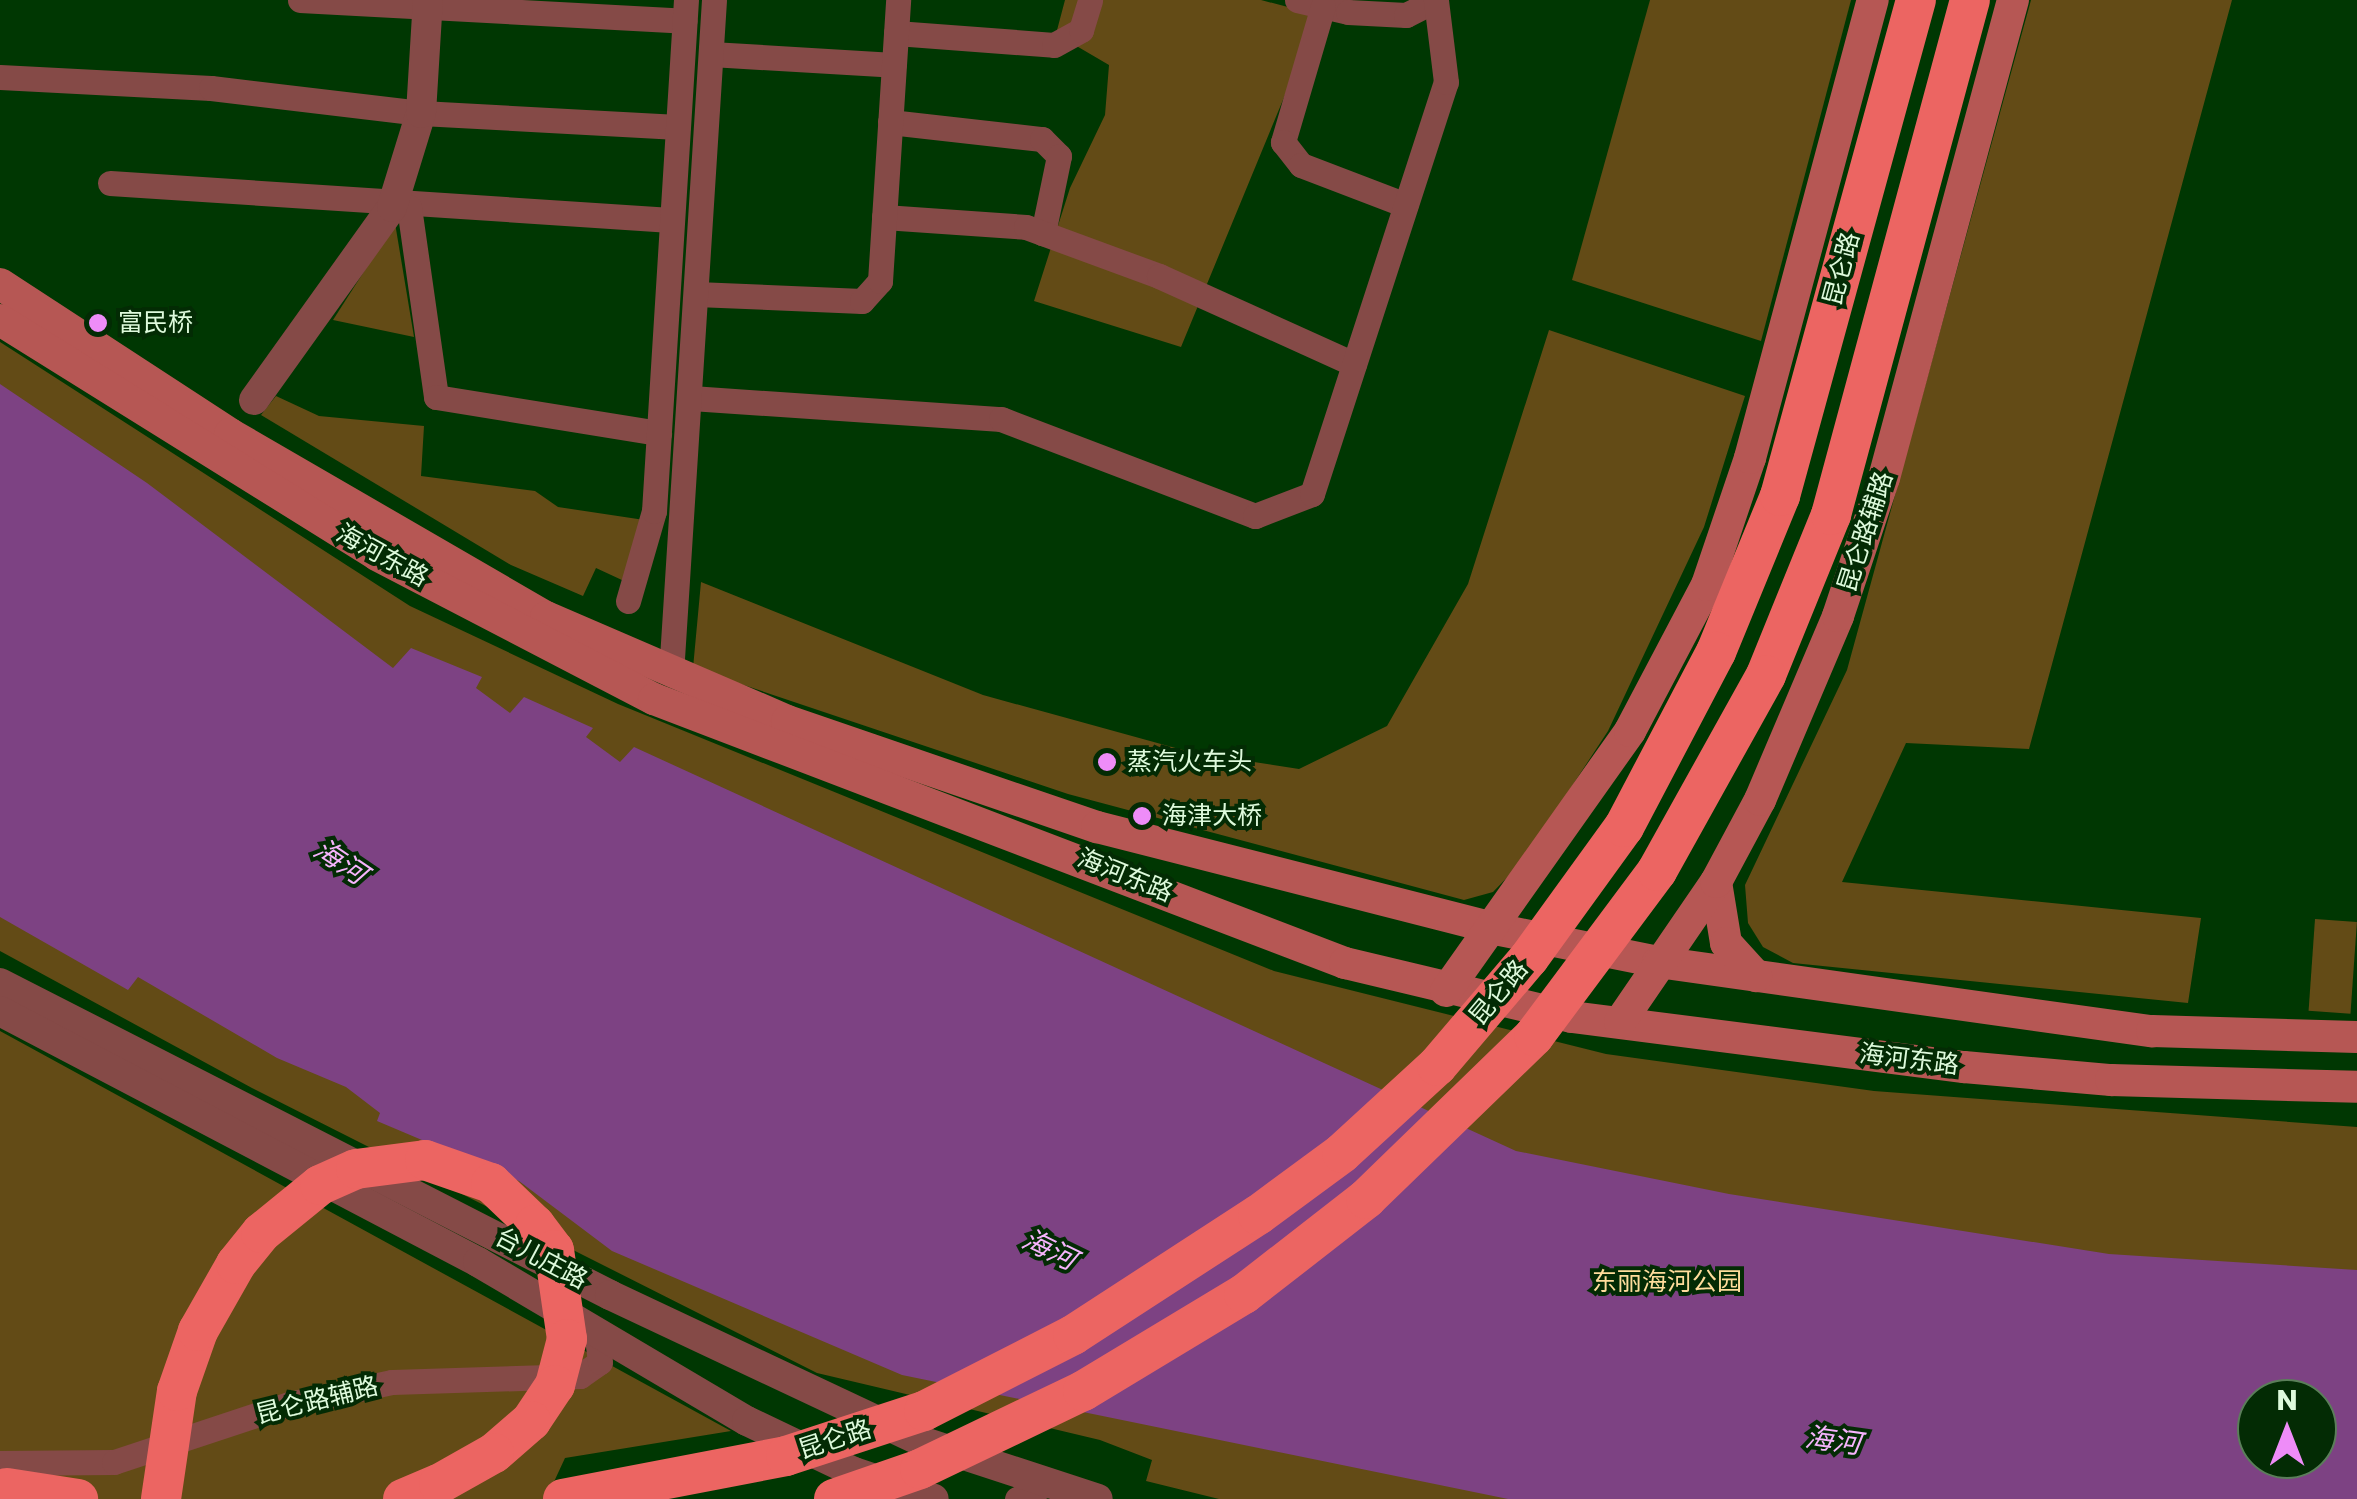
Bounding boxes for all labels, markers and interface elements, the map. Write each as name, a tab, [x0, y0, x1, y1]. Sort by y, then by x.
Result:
street label: 昆仑路	[1818, 229, 1866, 309]
place label: 富民桥	[118, 308, 193, 338]
marker: 富民桥	[87, 312, 109, 334]
street label: 昆仑路辅路	[1832, 468, 1900, 596]
street label: 海河东路	[331, 519, 433, 593]
place label: 蒸汽火车头	[1127, 747, 1252, 777]
marker: 蒸汽火车头	[1096, 751, 1118, 773]
place label: 海津大桥	[1162, 801, 1262, 831]
marker: 海津大桥	[1131, 805, 1153, 827]
water label: 海河	[307, 832, 373, 892]
street label: 海河东路	[1073, 843, 1177, 909]
street label: 昆仑路	[1463, 955, 1535, 1031]
street label: 海河东路	[1858, 1039, 1960, 1081]
street label: 台儿庄路	[490, 1222, 592, 1296]
water label: 海河	[1016, 1223, 1082, 1277]
park label: 东丽海河公园	[1592, 1267, 1742, 1297]
street label: 昆仑路辅路	[253, 1371, 381, 1431]
north arrow	[2237, 1379, 2337, 1479]
text: N	[2276, 1381, 2298, 1420]
street label: 昆仑路	[795, 1414, 875, 1466]
water label: 海河	[1803, 1420, 1863, 1462]

